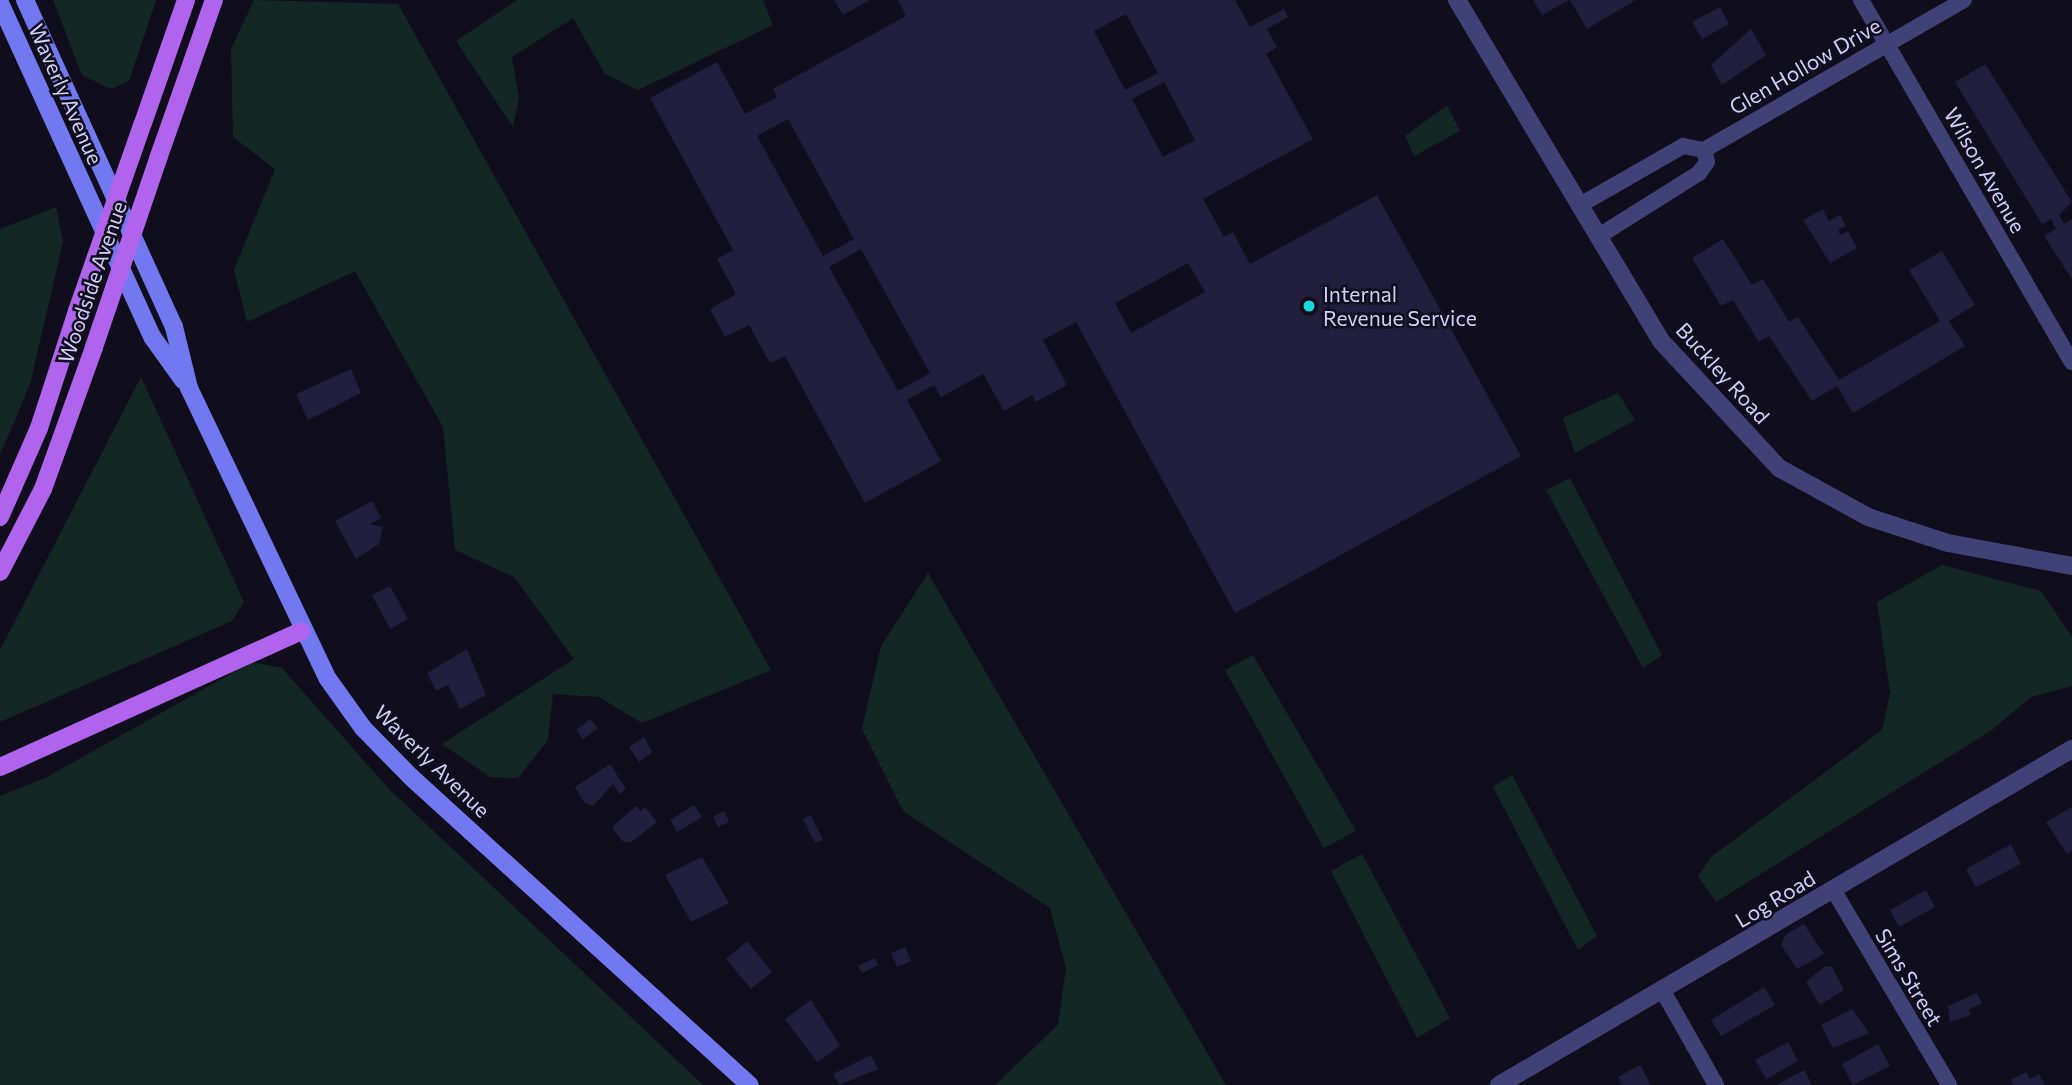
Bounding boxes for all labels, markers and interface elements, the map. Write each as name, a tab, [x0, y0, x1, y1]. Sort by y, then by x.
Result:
street label: Glen Hollow Drive	[1725, 12, 1885, 120]
street label: Waverly Avenue	[24, 20, 108, 168]
street label: Wilson Avenue	[1939, 103, 2031, 237]
street label: Woodside Avenue	[53, 198, 131, 366]
place label: Internal Revenue Service	[1323, 281, 1477, 331]
marker: Internal Revenue Service	[1301, 298, 1317, 314]
street label: Buckley Road	[1671, 317, 1775, 429]
street label: Waverly Avenue	[369, 699, 495, 823]
street label: Log Road	[1730, 865, 1820, 933]
street label: Sims Street	[1870, 924, 1948, 1030]

